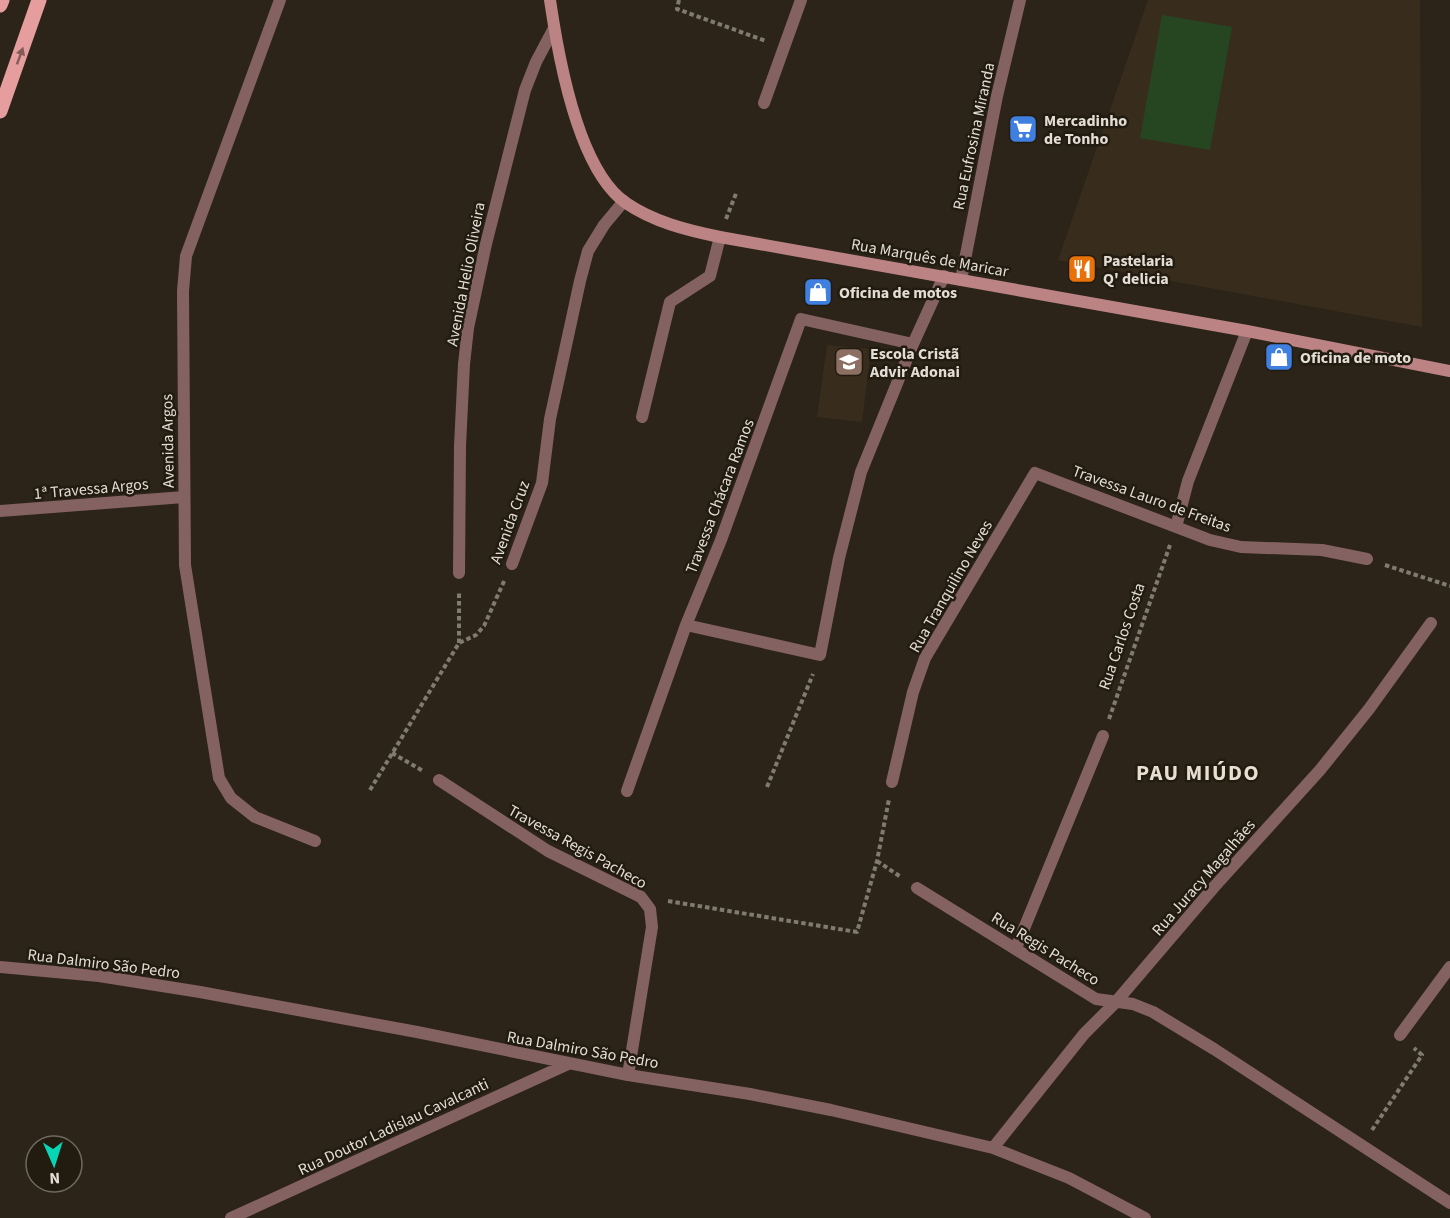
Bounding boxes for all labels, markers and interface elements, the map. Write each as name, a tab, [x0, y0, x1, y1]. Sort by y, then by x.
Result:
one-way arrow	[15, 47, 25, 65]
street label: Rua Eufrosina Miranda	[948, 61, 1000, 212]
place label: Mercadinho de Tonho	[1044, 110, 1127, 150]
supermarket icon: Mercadinho de Tonho	[1007, 113, 1039, 145]
street label: Avenida Helio Oliveira	[441, 200, 491, 348]
street label: Rua Marquês de Maricar	[849, 233, 1011, 283]
place label: Pastelaria Q' delicia	[1103, 250, 1174, 290]
restaurant icon: Pastelaria Q' delicia	[1066, 253, 1098, 285]
shop icon: Oficina de motos	[802, 276, 834, 308]
place label: Oficina de motos	[839, 282, 957, 304]
shop icon: Oficina de moto	[1263, 341, 1295, 373]
place label: Escola Cristã Advir Adonai	[869, 343, 960, 383]
school or university icon: Escola Cristã Advir Adonai	[833, 346, 865, 378]
place label: Oficina de moto	[1300, 347, 1411, 369]
street label: Avenida Argos	[156, 394, 180, 488]
street label: Travessa Chácara Ramos	[680, 415, 760, 577]
street label: Travessa Lauro de Freitas	[1069, 460, 1234, 538]
street label: 1ᵃ Travessa Argos	[33, 473, 150, 505]
street label: Avenida Cruz	[485, 478, 535, 567]
street label: Rua Tranquilino Neves	[904, 516, 998, 657]
street label: Rua Carlos Costa	[1093, 580, 1151, 693]
district label: PAU MIÚDO	[1136, 757, 1260, 789]
street label: Travessa Regis Pacheco	[504, 800, 651, 894]
street label: Rua Juracy Magalhães	[1147, 814, 1261, 941]
street label: Rua Regis Pacheco	[987, 907, 1104, 991]
street label: Rua Dalmiro São Pedro	[26, 944, 181, 984]
street label: Rua Dalmiro São Pedro	[505, 1026, 660, 1074]
street label: Rua Doutor Ladislau Cavalcanti	[294, 1073, 492, 1181]
north arrow	[24, 1134, 84, 1194]
text: N	[49, 1167, 61, 1189]

